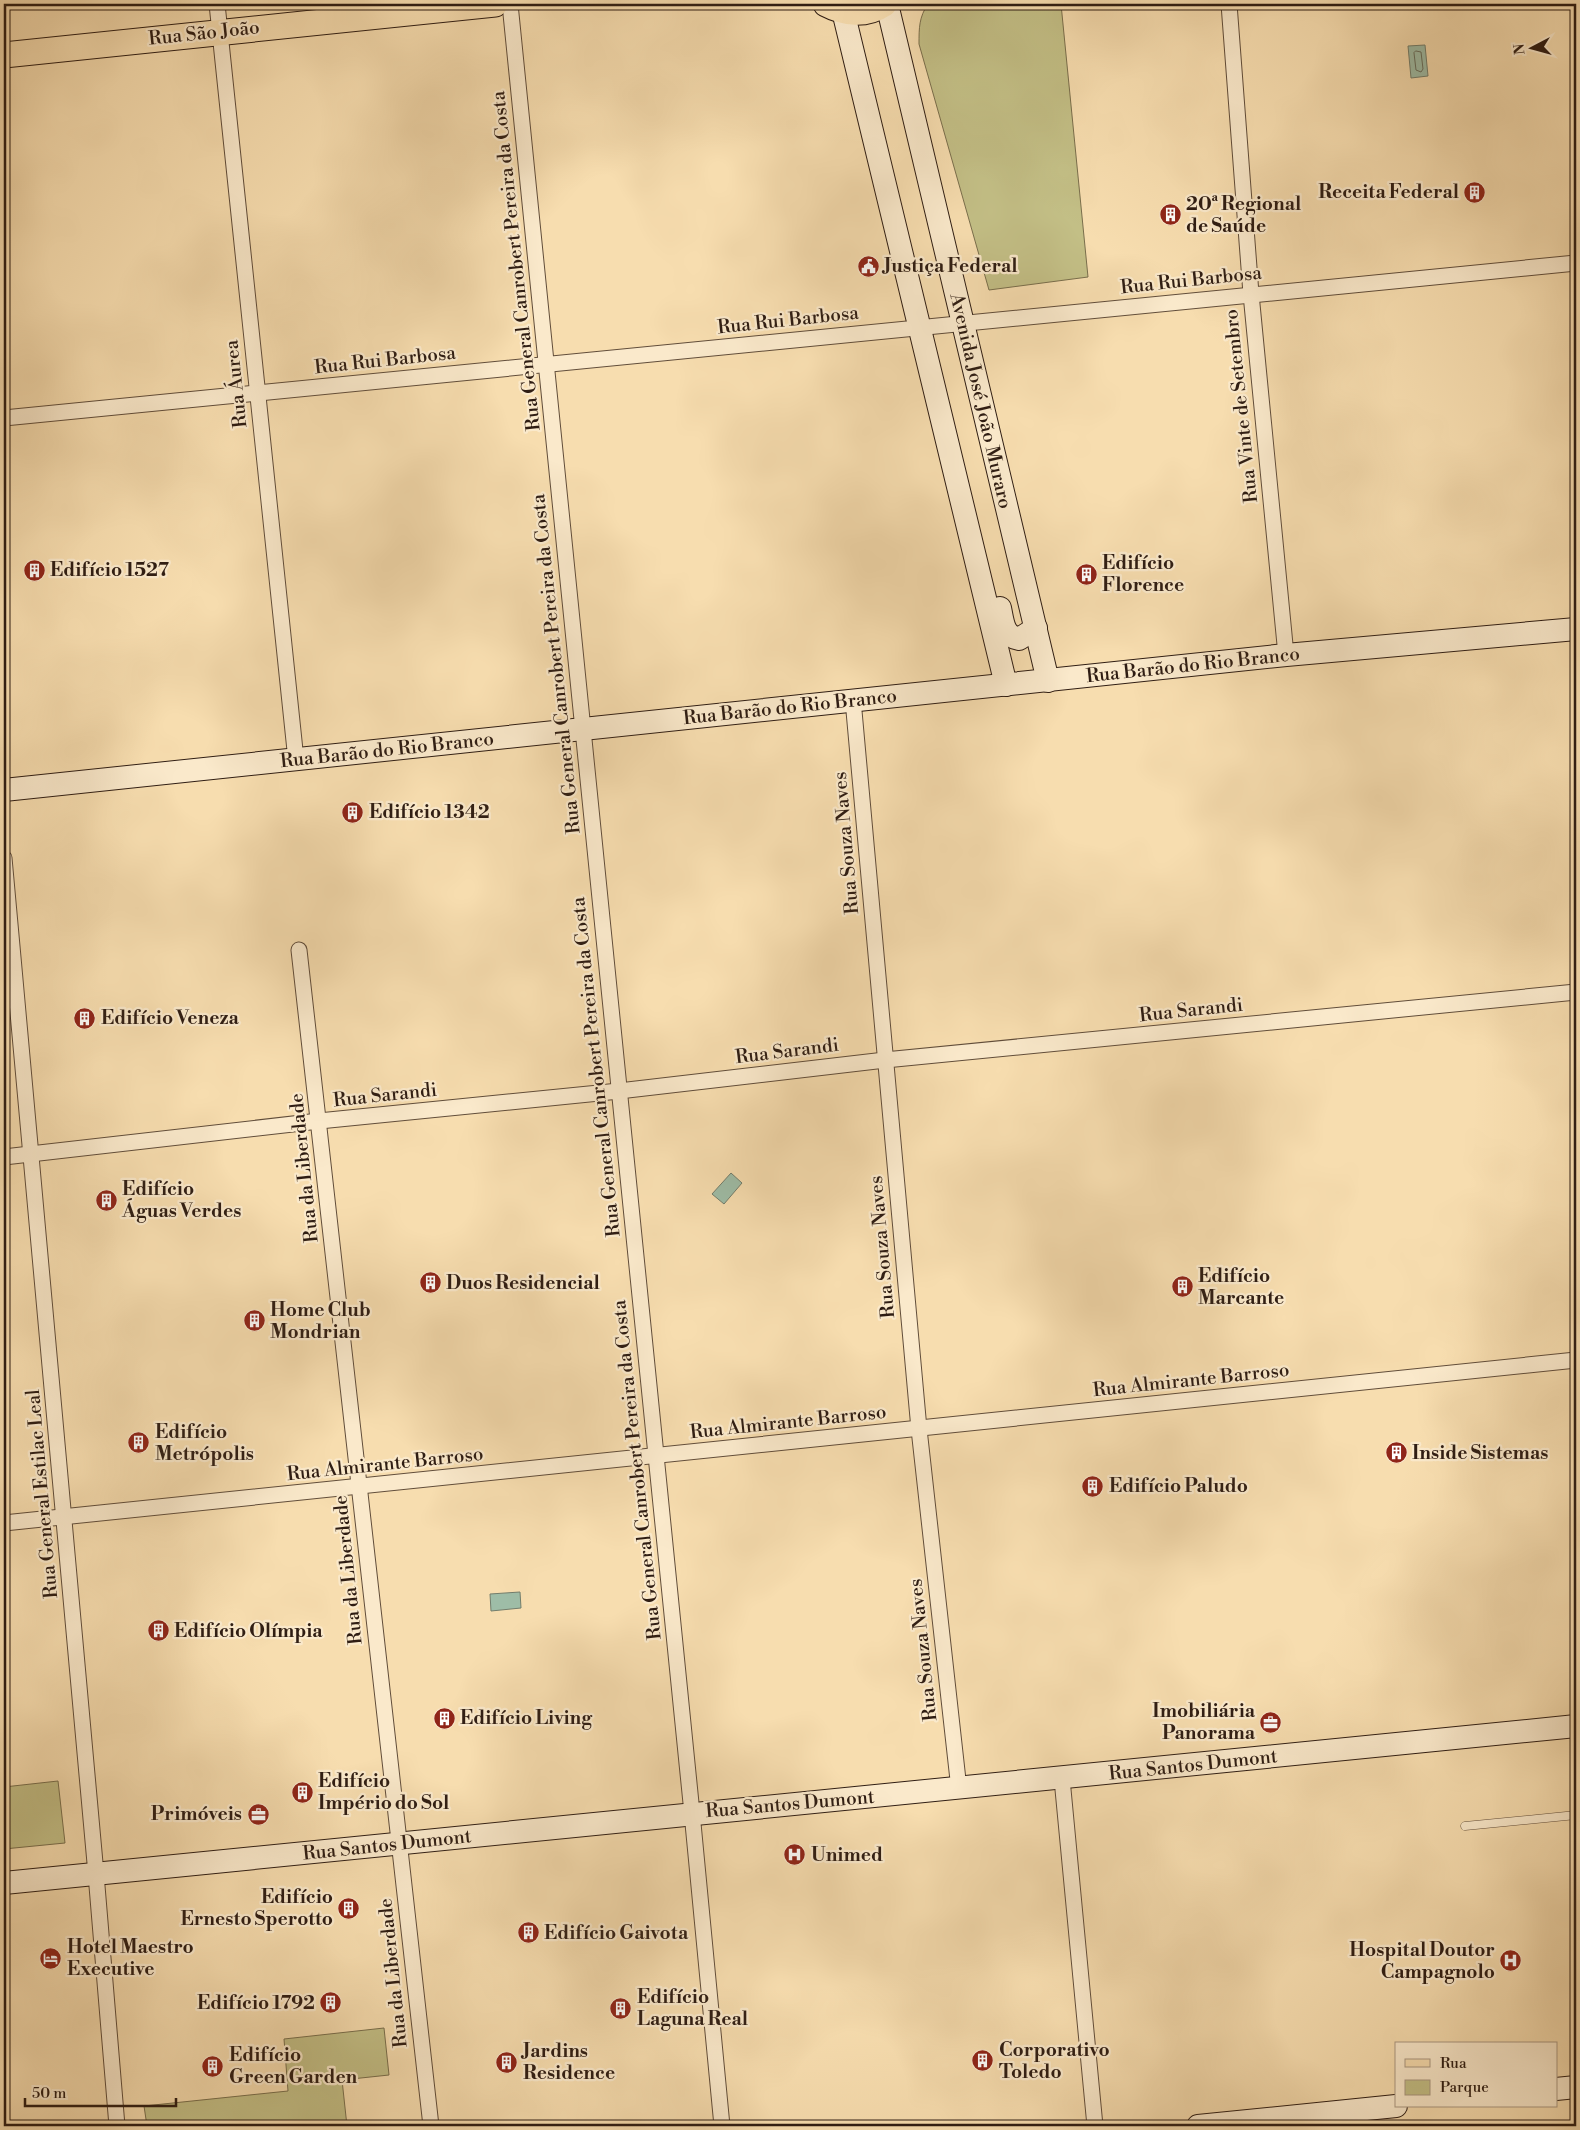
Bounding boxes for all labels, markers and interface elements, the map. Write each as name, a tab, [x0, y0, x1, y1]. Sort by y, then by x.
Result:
street label: Rua São João	[147, 15, 261, 51]
north arrow	[1508, 22, 1558, 72]
text: N	[1511, 43, 1530, 56]
street label: Rua General Canrobert Pereira da Costa	[486, 89, 546, 432]
place label: Receita Federal	[1318, 180, 1459, 204]
building icon: Receita Federal	[1463, 180, 1487, 204]
place label: 20ª Regional de Saúde	[1186, 192, 1301, 238]
building icon: 20ª Regional de Saúde	[1158, 203, 1182, 227]
public building icon: Justiça Federal	[856, 254, 880, 278]
place label: Justiça Federal	[881, 254, 1017, 278]
street label: Rua Rui Barbosa	[1119, 261, 1263, 299]
street label: Avenida José João Muraro	[944, 290, 1017, 511]
street label: Rua Rui Barbosa	[716, 301, 860, 339]
street label: Rua Vinte de Setembro	[1219, 308, 1263, 504]
street label: Rua Áurea	[218, 338, 253, 429]
street label: Rua Rui Barbosa	[313, 341, 457, 379]
street label: Rua General Canrobert Pereira da Costa	[526, 492, 586, 835]
place label: Edifício Florence	[1102, 551, 1184, 597]
building icon: Edifício 1527	[22, 558, 46, 582]
place label: Edifício 1527	[50, 558, 169, 582]
building icon: Edifício Florence	[1074, 562, 1098, 586]
street label: Rua Barão do Rio Branco	[1085, 642, 1301, 688]
street label: Rua Barão do Rio Branco	[682, 684, 898, 730]
street label: Rua Barão do Rio Branco	[279, 727, 495, 773]
street label: Rua Souza Naves	[828, 771, 864, 915]
building icon: Edifício 1342	[341, 800, 365, 824]
place label: Edifício 1342	[369, 800, 490, 824]
street label: Rua General Canrobert Pereira da Costa	[566, 895, 626, 1238]
street label: Rua Sarandi	[1138, 993, 1244, 1027]
building icon: Edifício Veneza	[73, 1006, 97, 1030]
place label: Edifício Veneza	[101, 1006, 239, 1030]
street label: Rua Sarandi	[734, 1033, 840, 1069]
street label: Rua Sarandi	[332, 1078, 438, 1112]
street label: Rua da Liberdade	[284, 1092, 324, 1244]
street label: Rua Souza Naves	[864, 1175, 900, 1319]
place label: Edifício Águas Verdes	[121, 1177, 241, 1223]
building icon: Edifício Águas Verdes	[94, 1188, 118, 1212]
place label: Edifício Marcante	[1198, 1264, 1284, 1310]
building icon: Duos Residencial	[418, 1271, 442, 1295]
place label: Duos Residencial	[446, 1271, 600, 1295]
building icon: Edifício Marcante	[1170, 1275, 1194, 1299]
place label: Home Club Mondrian	[270, 1298, 371, 1344]
street label: Rua General Canrobert Pereira da Costa	[607, 1298, 667, 1641]
building icon: Home Club Mondrian	[242, 1309, 266, 1333]
street label: Rua Almirante Barroso	[1092, 1358, 1290, 1402]
street label: Rua General Estilac Leal	[21, 1388, 63, 1600]
street label: Rua Almirante Barroso	[689, 1400, 887, 1444]
place label: Edifício Metrópolis	[155, 1420, 254, 1466]
building icon: Edifício Metrópolis	[127, 1431, 151, 1455]
building icon: Inside Sistemas	[1384, 1441, 1408, 1465]
place label: Inside Sistemas	[1412, 1441, 1548, 1465]
street label: Rua Almirante Barroso	[286, 1442, 484, 1486]
building icon: Edifício Paludo	[1081, 1474, 1105, 1498]
place label: Edifício Paludo	[1109, 1474, 1248, 1498]
street label: Rua da Liberdade	[328, 1494, 368, 1646]
street label: Rua Souza Naves	[904, 1578, 942, 1722]
building icon: Edifício Olímpia	[146, 1619, 170, 1643]
place label: Edifício Olímpia	[174, 1619, 323, 1643]
place label: Imobiliária Panorama	[1152, 1699, 1256, 1745]
building icon: Edifício Living	[432, 1706, 456, 1730]
place label: Edifício Living	[460, 1706, 593, 1730]
office icon: Imobiliária Panorama	[1259, 1710, 1283, 1734]
street label: Rua Santos Dumont	[1107, 1744, 1279, 1786]
place label: Edifício Império do Sol	[318, 1769, 449, 1815]
building icon: Edifício Império do Sol	[290, 1780, 314, 1804]
street label: Rua Santos Dumont	[704, 1785, 876, 1823]
place label: Primóveis	[151, 1802, 242, 1826]
office icon: Primóveis	[246, 1802, 270, 1826]
street label: Rua Santos Dumont	[301, 1824, 473, 1866]
hospital icon: Unimed	[783, 1843, 807, 1867]
place label: Unimed	[811, 1843, 883, 1867]
place label: Edifício Ernesto Sperotto	[180, 1885, 333, 1931]
building icon: Edifício Ernesto Sperotto	[337, 1896, 361, 1920]
street label: Rua da Liberdade	[373, 1897, 413, 2049]
building icon: Edifício Gaivota	[516, 1921, 540, 1945]
place label: Edifício Gaivota	[544, 1921, 689, 1945]
place label: Hotel Maestro Executive	[67, 1935, 194, 1981]
place label: Hospital Doutor Campagnolo	[1349, 1938, 1495, 1984]
hotel icon: Hotel Maestro Executive	[39, 1946, 63, 1970]
hospital icon: Hospital Doutor Campagnolo	[1499, 1949, 1523, 1973]
place label: Edifício Laguna Real	[637, 1985, 748, 2031]
place label: Edifício 1792	[197, 1991, 315, 2015]
building icon: Edifício 1792	[319, 1991, 343, 2015]
building icon: Edifício Laguna Real	[609, 1996, 633, 2020]
place label: Corporativo Toledo	[999, 2038, 1110, 2084]
place label: Jardins Residence	[520, 2039, 615, 2085]
legend	[1395, 2042, 1558, 2108]
place label: Edifício Green Garden	[229, 2043, 358, 2089]
building icon: Corporativo Toledo	[971, 2049, 995, 2073]
building icon: Jardins Residence	[495, 2050, 519, 2074]
building icon: Edifício Green Garden	[201, 2054, 225, 2078]
text: Rua	[1440, 2054, 1467, 2073]
scale bar	[25, 2075, 176, 2107]
text: Parque	[1440, 2078, 1489, 2097]
text: 50 m	[32, 2084, 66, 2103]

